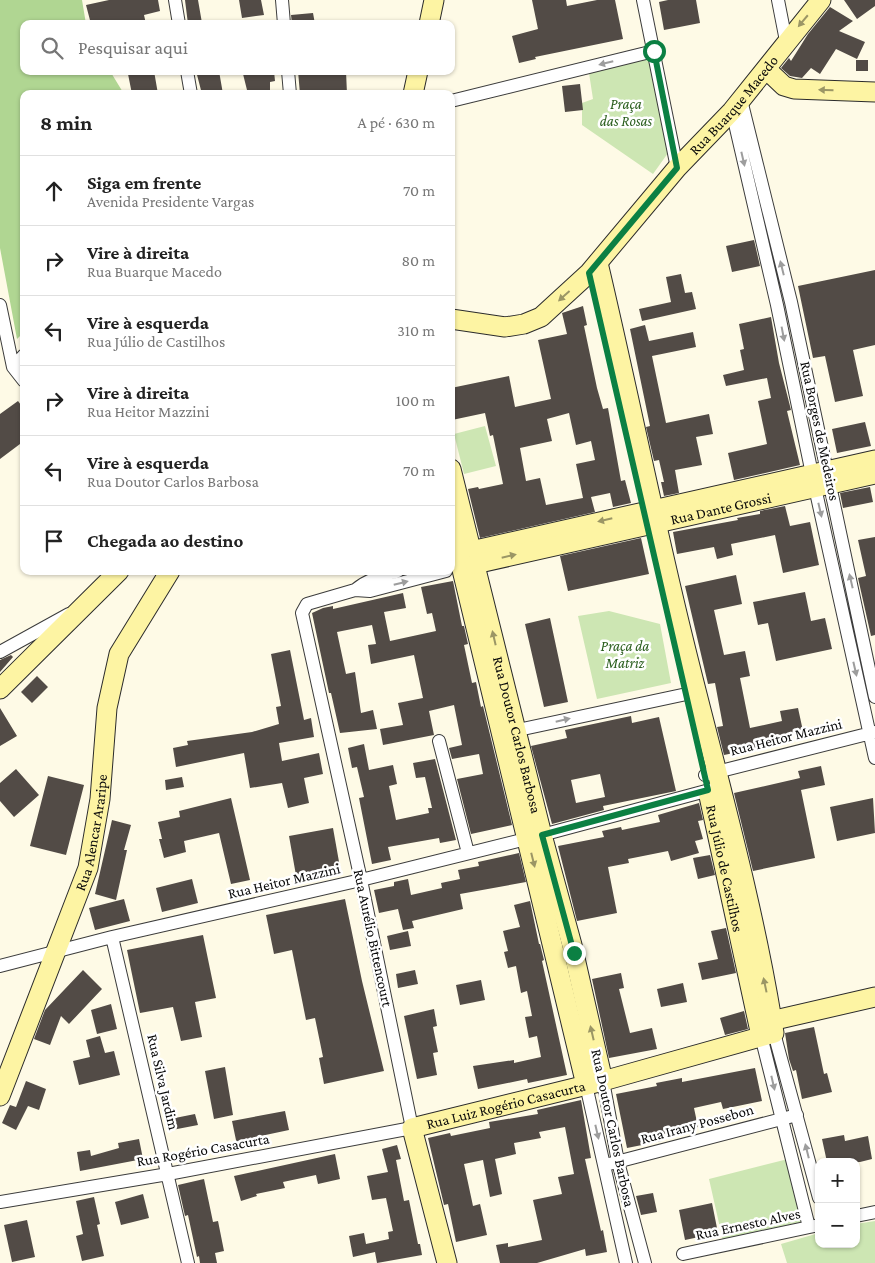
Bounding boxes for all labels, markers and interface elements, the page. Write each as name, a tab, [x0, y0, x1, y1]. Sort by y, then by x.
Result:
one-way arrow	[798, 14, 809, 27]
search box	[20, 20, 455, 75]
icon: search	[38, 34, 66, 62]
text: Pesquisar aqui	[78, 37, 188, 58]
route start	[643, 40, 666, 63]
street label: Rua Buarque Macedo	[686, 52, 781, 158]
one-way arrow	[599, 59, 614, 67]
one-way arrow	[818, 86, 834, 94]
park label: Praça das Rosas	[600, 96, 653, 129]
text: 8 min	[40, 111, 92, 135]
text: A pé · 630 m	[358, 114, 435, 131]
one-way arrow	[739, 151, 747, 166]
text: Siga em frente	[87, 172, 201, 193]
icon: ahead	[40, 177, 68, 205]
text: 70 m	[403, 182, 435, 199]
text: Avenida Presidente Vargas	[87, 193, 254, 210]
text: Vire à direita	[87, 242, 189, 263]
icon: right	[40, 247, 68, 275]
text: 80 m	[401, 252, 435, 269]
one-way arrow	[778, 261, 786, 276]
text: Rua Buarque Macedo	[87, 263, 222, 280]
one-way arrow	[558, 290, 570, 302]
text: Vire à esquerda	[87, 312, 209, 333]
icon: left	[40, 317, 68, 345]
text: 310 m	[397, 322, 435, 339]
one-way arrow	[780, 327, 788, 343]
text: Rua Júlio de Castilhos	[87, 333, 225, 350]
street label: Rua Borges de Medeiros	[796, 360, 843, 502]
text: Vire à direita	[87, 382, 189, 403]
icon: right	[40, 387, 68, 415]
text: 100 m	[396, 392, 435, 409]
text: Rua Heitor Mazzini	[87, 403, 209, 420]
text: Vire à esquerda	[87, 452, 209, 473]
icon: left	[40, 457, 68, 485]
text: 70 m	[403, 462, 435, 479]
text: Rua Doutor Carlos Barbosa	[87, 473, 259, 490]
street label: Rua Dante Grossi	[669, 490, 773, 528]
one-way arrow	[816, 503, 824, 518]
one-way arrow	[598, 516, 613, 524]
icon: arrive	[40, 527, 68, 555]
text: Chegada ao destino	[87, 530, 243, 551]
one-way arrow	[501, 552, 516, 560]
one-way arrow	[847, 573, 855, 588]
one-way arrow	[393, 579, 409, 587]
one-way arrow	[489, 630, 497, 645]
park label: Praça da Matriz	[601, 638, 649, 671]
street label: Rua Doutor Carlos Barbosa	[490, 655, 544, 815]
one-way arrow	[852, 662, 860, 678]
street label: Rua Heitor Mazzini	[728, 715, 844, 759]
one-way arrow	[556, 716, 571, 724]
street label: Rua Alencar Araripe	[72, 773, 110, 893]
street label: Rua Júlio de Castilhos	[703, 803, 746, 934]
one-way arrow	[529, 853, 537, 868]
street label: Rua Heitor Mazzini	[226, 860, 342, 902]
street label: Rua Aurélio Bittencourt	[351, 868, 396, 1009]
route end	[563, 942, 586, 965]
one-way arrow	[761, 977, 769, 992]
one-way arrow	[588, 1026, 596, 1041]
street label: Rua Silva Jardim	[143, 1033, 182, 1132]
street label: Rua Doutor Carlos Barbosa	[588, 1048, 638, 1209]
one-way arrow	[769, 1076, 777, 1091]
street label: Rua Luiz Rogério Casacurta	[425, 1078, 587, 1132]
street label: Rua Irany Possebon	[639, 1101, 755, 1148]
one-way arrow	[593, 1125, 601, 1140]
street label: Rua Rogério Casacurta	[135, 1130, 271, 1171]
one-way arrow	[802, 1144, 810, 1159]
map controls	[815, 1158, 860, 1248]
button: +	[815, 1158, 860, 1203]
button: −	[815, 1203, 860, 1248]
street label: Rua Ernesto Alves	[694, 1205, 802, 1243]

